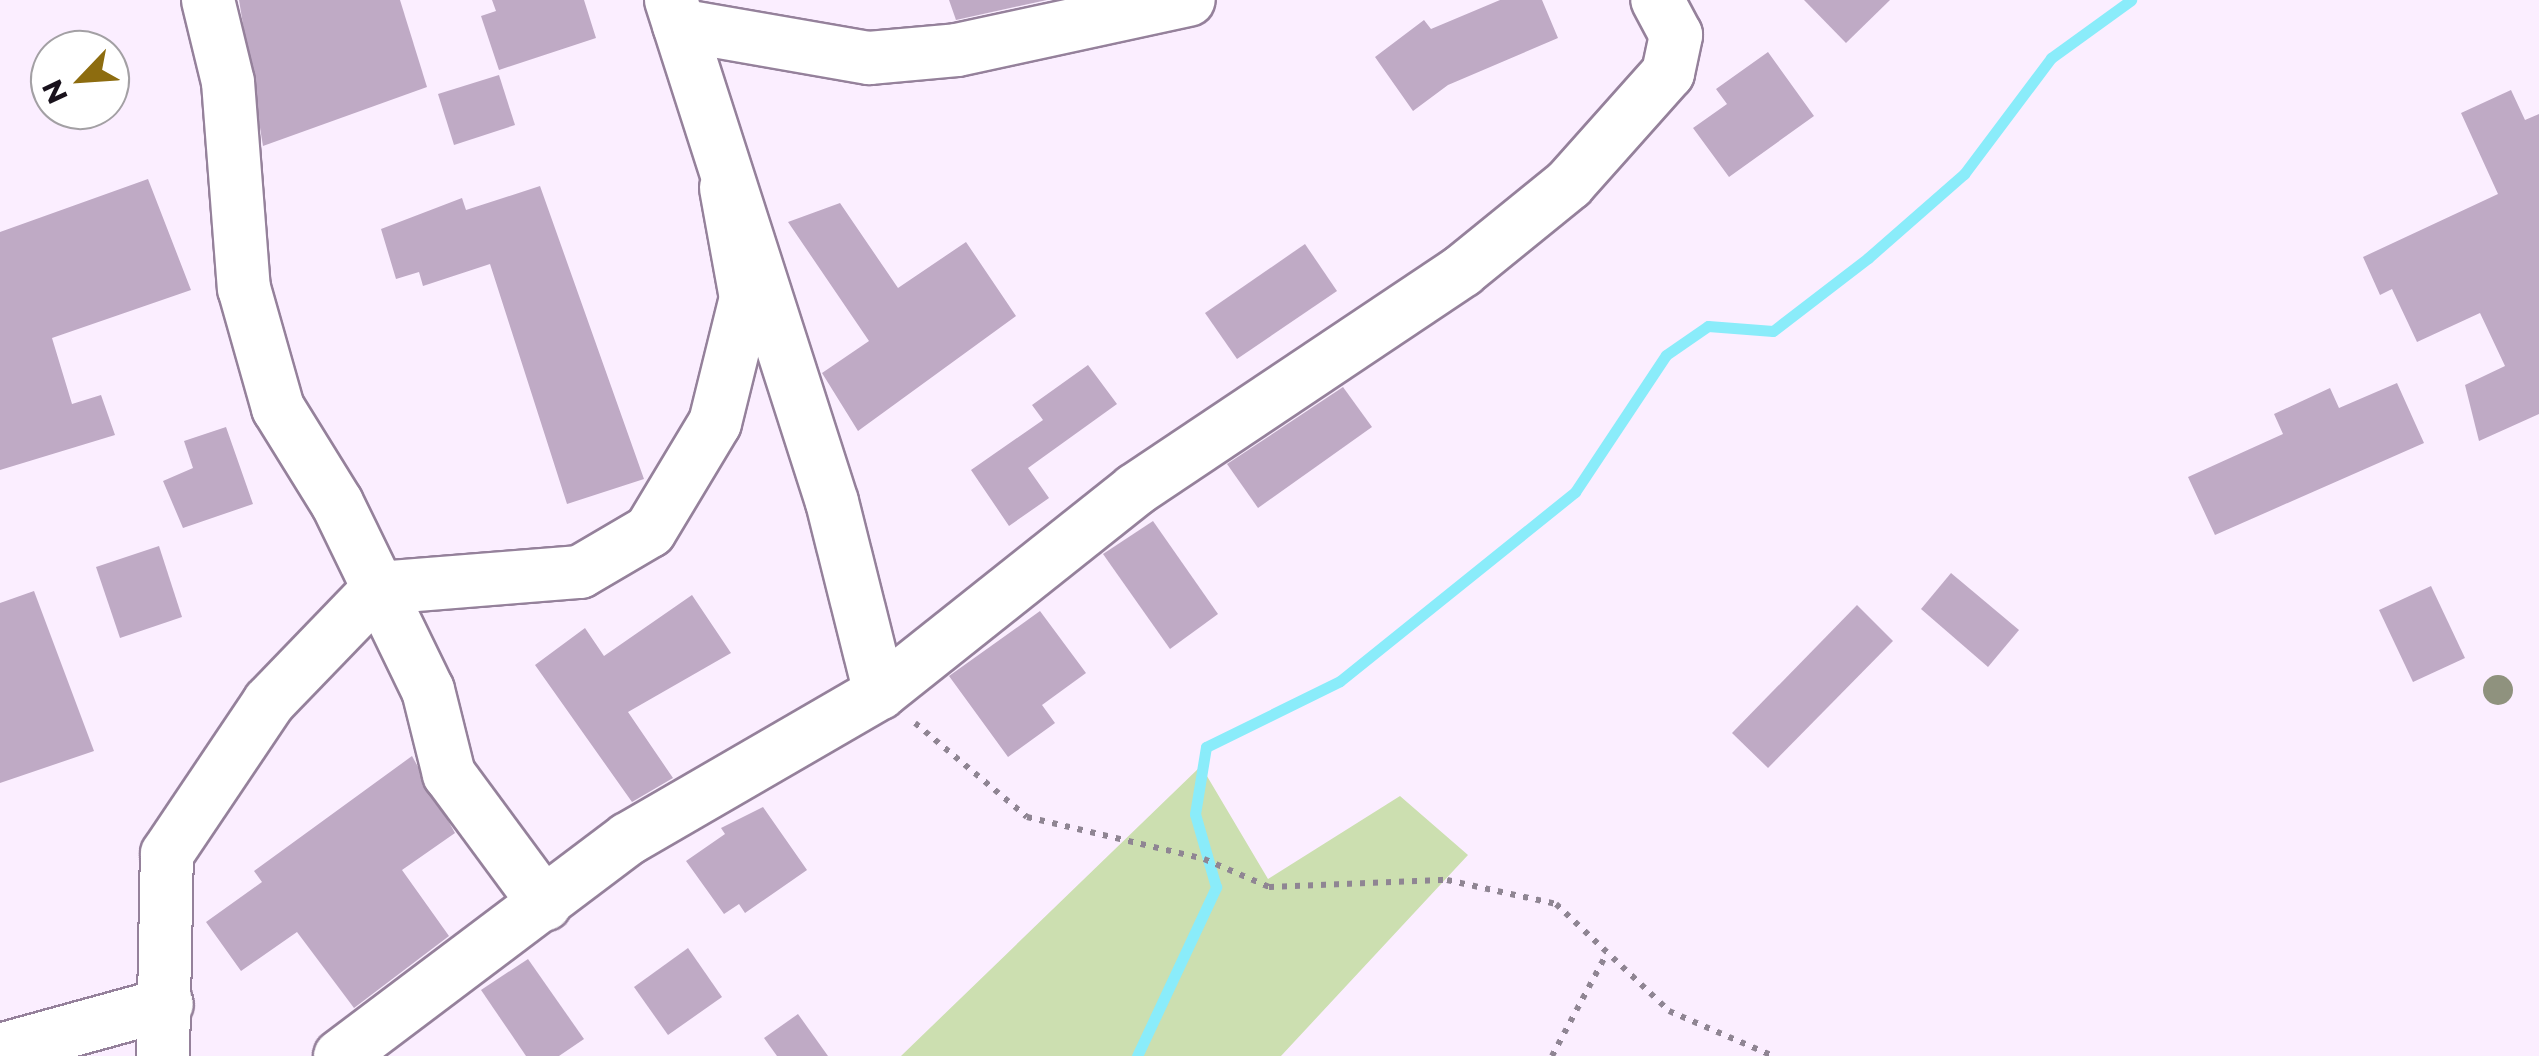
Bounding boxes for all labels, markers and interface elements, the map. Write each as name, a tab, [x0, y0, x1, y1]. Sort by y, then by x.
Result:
north arrow	[30, 30, 130, 130]
text: N	[34, 74, 75, 109]

